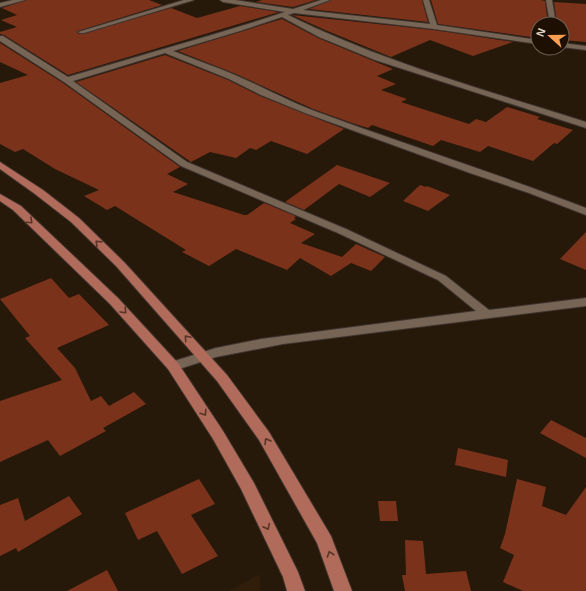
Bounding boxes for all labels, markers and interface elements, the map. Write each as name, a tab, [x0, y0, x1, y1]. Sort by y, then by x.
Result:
north arrow	[530, 16, 570, 56]
text: N	[534, 27, 548, 38]
one-way arrow	[25, 216, 33, 224]
one-way arrow	[95, 240, 103, 248]
one-way arrow	[119, 306, 127, 314]
one-way arrow	[185, 335, 192, 343]
one-way arrow	[199, 409, 206, 416]
one-way arrow	[264, 438, 271, 445]
one-way arrow	[262, 522, 270, 530]
one-way arrow	[326, 551, 335, 558]

